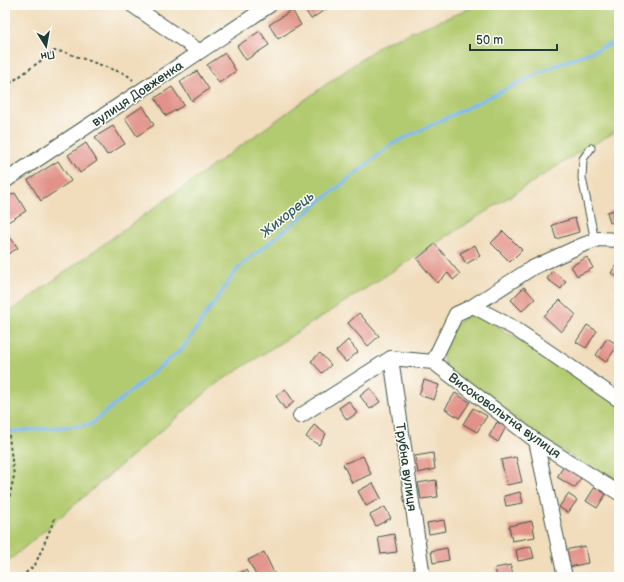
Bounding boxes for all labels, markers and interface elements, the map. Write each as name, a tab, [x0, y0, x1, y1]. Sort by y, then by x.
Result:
north arrow	[26, 26, 66, 66]
scale bar	[470, 26, 557, 52]
text: 50 m	[476, 33, 503, 48]
text: Пн	[39, 48, 56, 63]
street label: вулиця Довженка	[89, 57, 186, 130]
water label: Жихорець	[256, 187, 318, 242]
street label: Високовольтна вулиця	[445, 370, 564, 462]
street label: Трубна вулиця	[392, 422, 420, 512]

